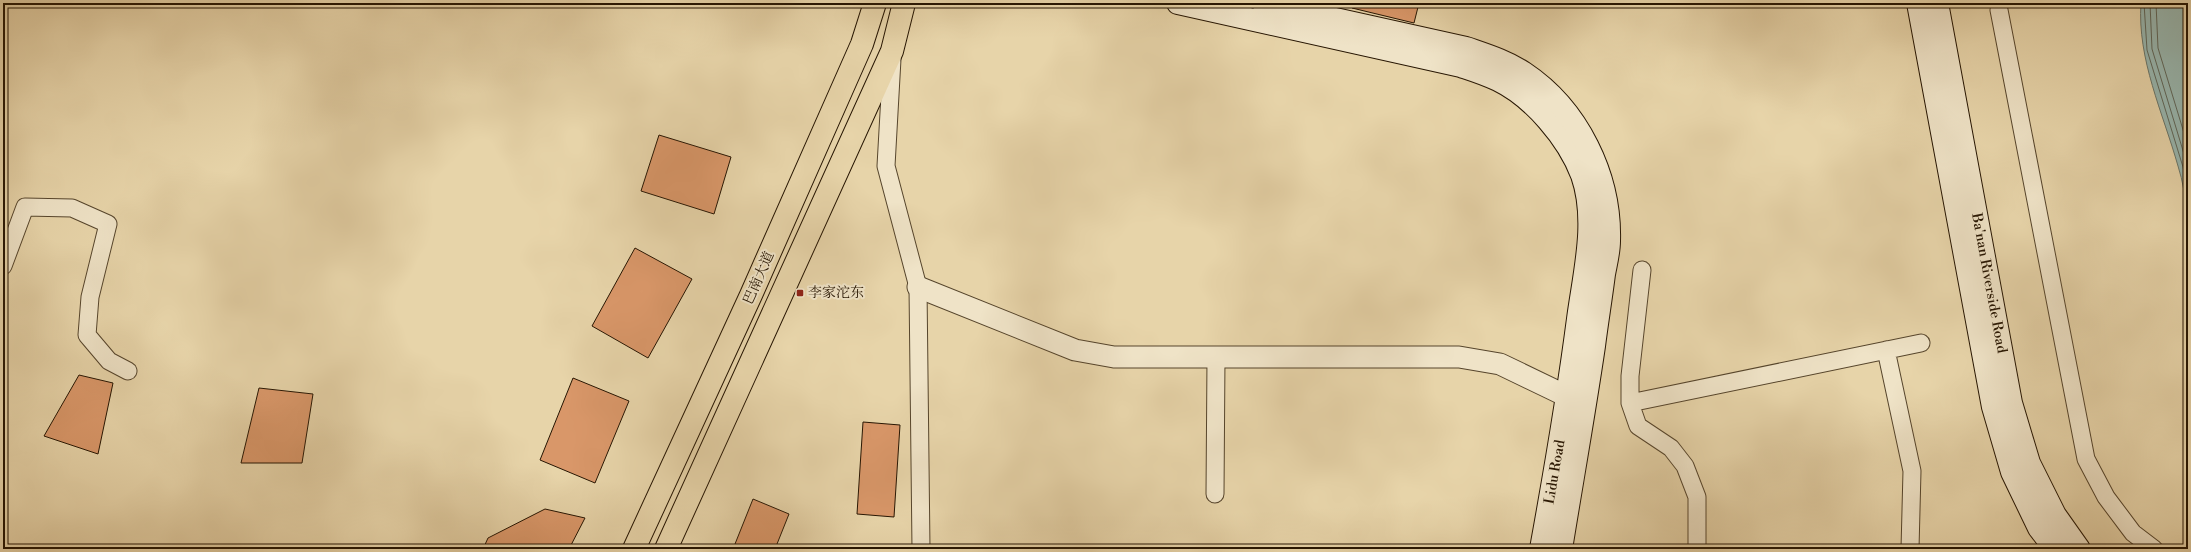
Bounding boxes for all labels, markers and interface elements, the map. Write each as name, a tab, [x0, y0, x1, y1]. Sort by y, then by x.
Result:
street label: Ba'nan Riverside Road	[1967, 211, 2011, 355]
street label: 巴南大道	[739, 249, 779, 307]
place label: 李家沱东	[808, 284, 864, 302]
marker: 李家沱东	[795, 288, 805, 298]
street label: Lidu Road	[1540, 438, 1570, 506]

